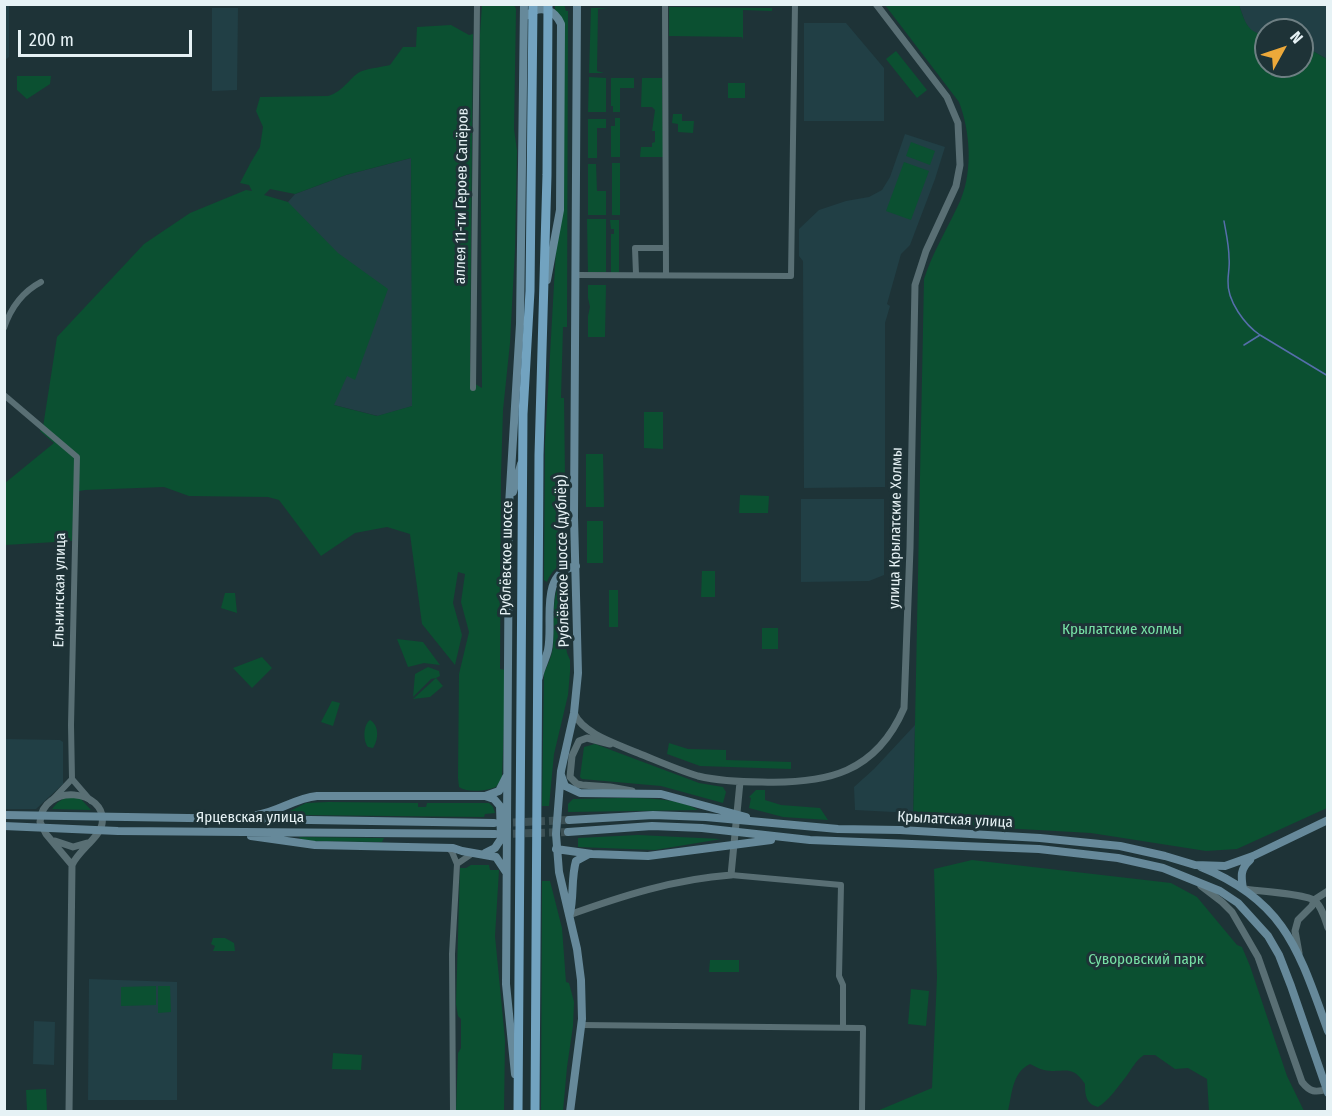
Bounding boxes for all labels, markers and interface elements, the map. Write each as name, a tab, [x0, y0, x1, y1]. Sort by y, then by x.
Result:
scale bar	[21, 18, 195, 56]
north arrow	[1254, 18, 1314, 78]
text: N	[1286, 28, 1307, 47]
text: 200 m	[29, 29, 74, 51]
street label: аллея 11-ти Героев Сапёров	[451, 108, 473, 284]
street label: улица Крылатские Холмы	[886, 447, 906, 609]
street label: Рублёвское шоссе (дублёр)	[552, 475, 574, 647]
street label: Рублёвское шоссе	[497, 500, 517, 616]
street label: Ельнинская улица	[50, 532, 70, 648]
park label: Крылатские холмы	[1062, 621, 1182, 639]
street label: Крылатская улица	[897, 808, 1013, 832]
street label: Ярцевская улица	[196, 809, 304, 827]
park label: Суворовский парк	[1088, 951, 1204, 969]

